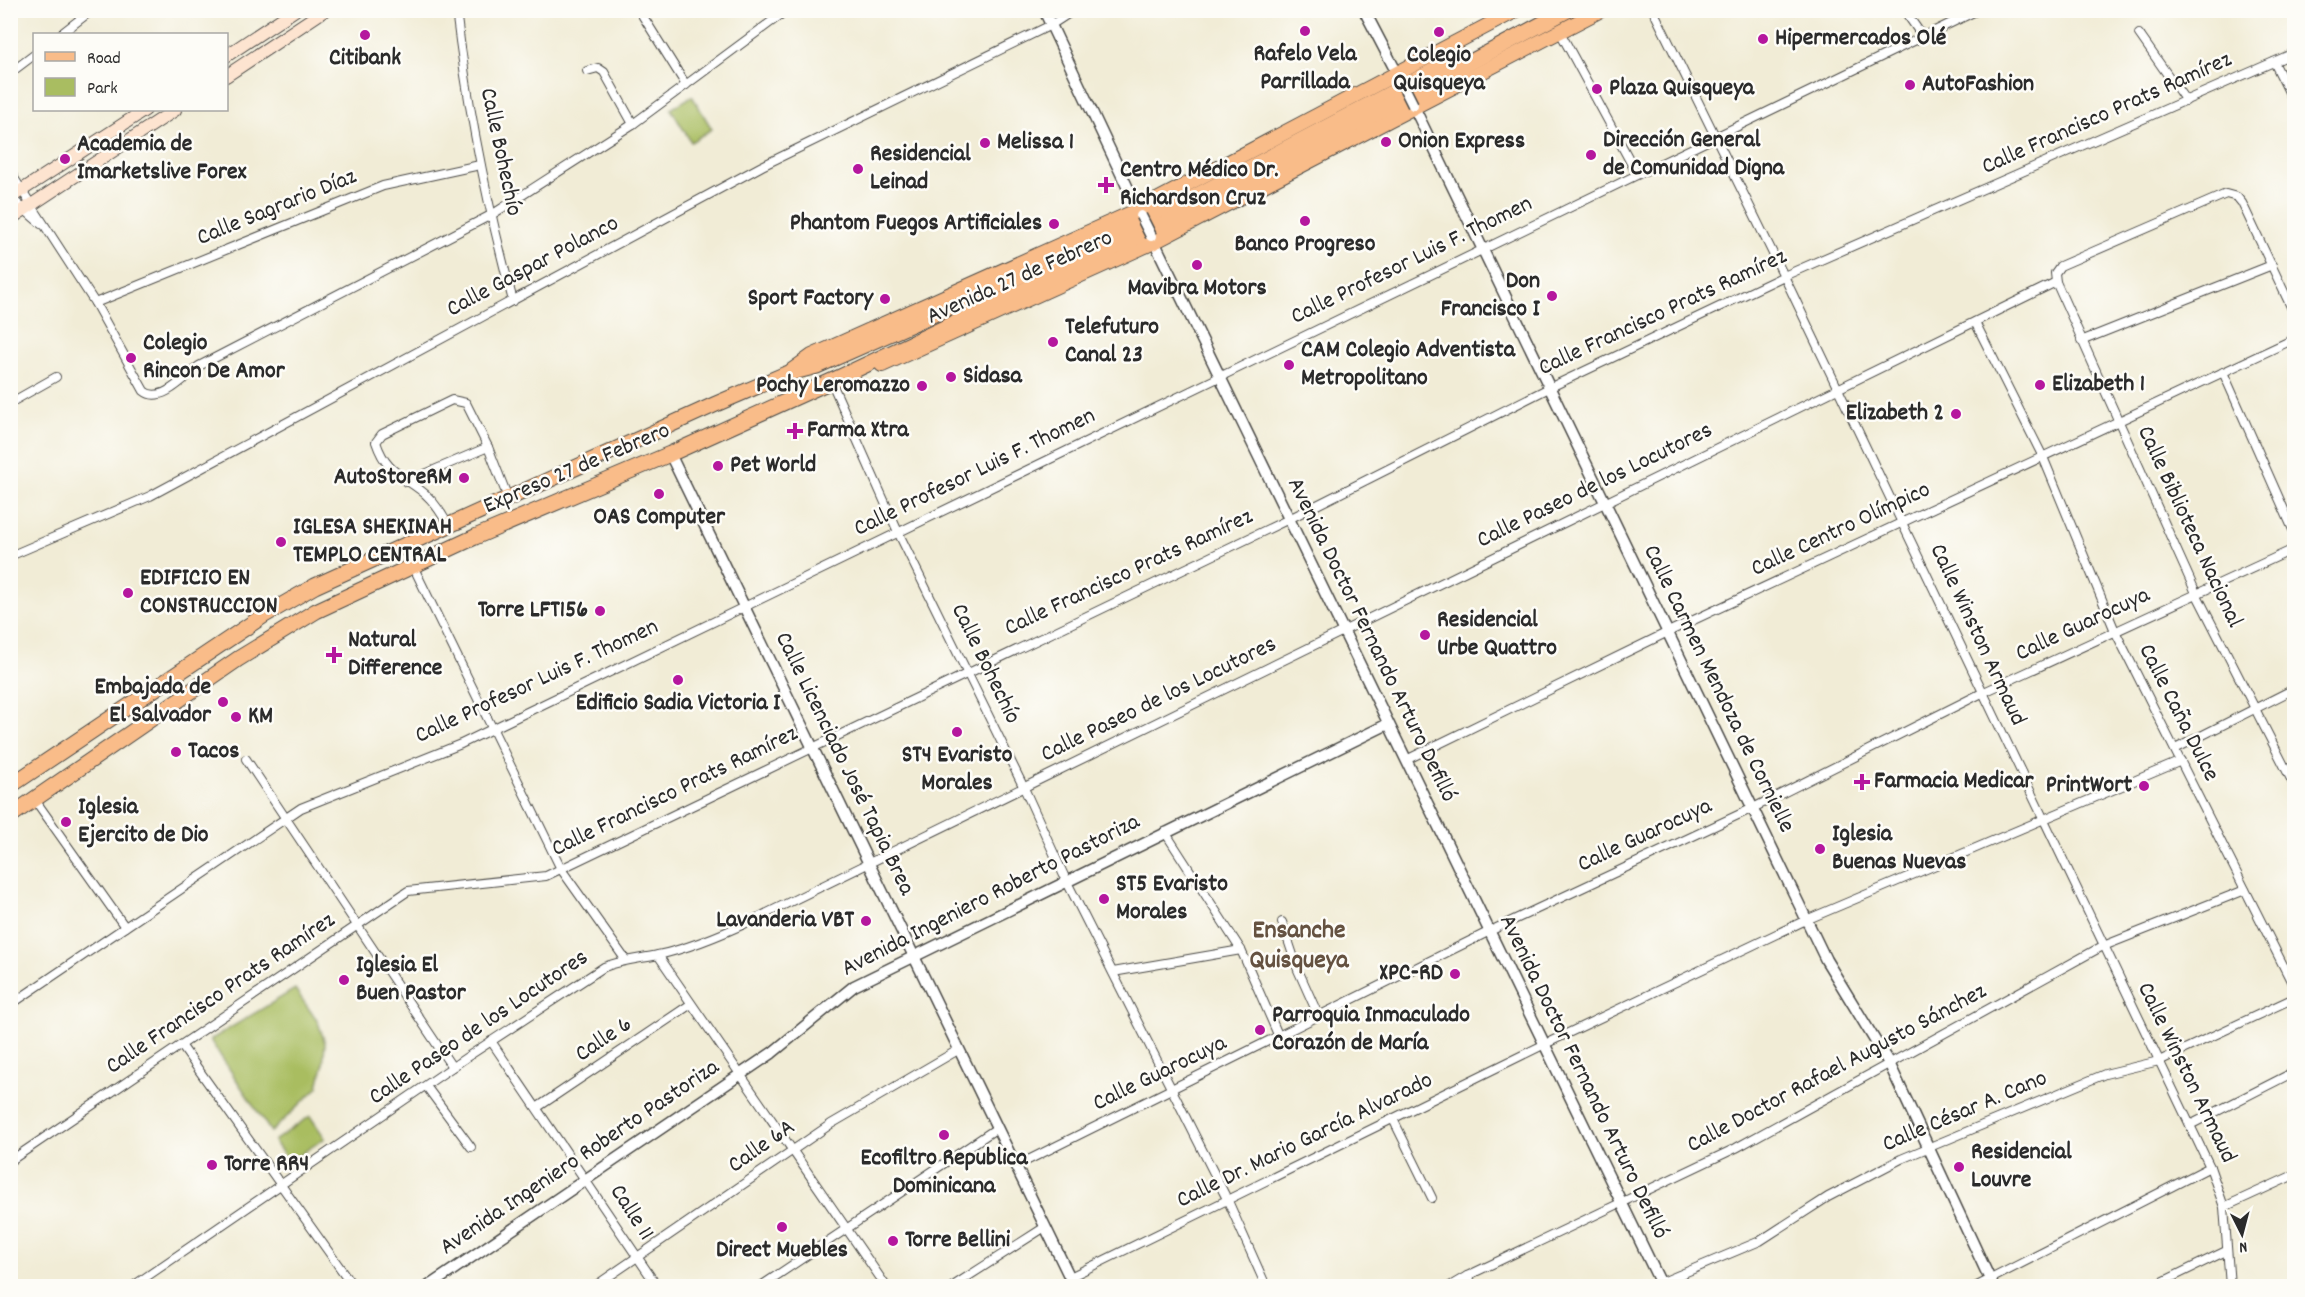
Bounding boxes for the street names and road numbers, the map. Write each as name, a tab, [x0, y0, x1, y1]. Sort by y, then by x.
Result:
street label: Calle Francisco Prats Ramírez	[1977, 43, 2237, 185]
street label: Calle Bohechío	[470, 85, 530, 219]
street label: Calle Sagrario Díaz	[192, 160, 362, 256]
street label: Calle Profesor Luis F. Thomen	[1285, 188, 1539, 334]
street label: Calle Gaspar Polanco	[441, 207, 625, 327]
street label: Avenida 27 de Febrero	[922, 222, 1118, 334]
street label: Calle Francisco Prats Ramírez	[1533, 240, 1793, 386]
street label: Calle Profesor Luis F. Thomen	[848, 400, 1102, 546]
street label: Expreso 27 de Febrero	[478, 414, 676, 524]
street label: Calle Paseo de los Locutores	[1471, 414, 1719, 558]
street label: Calle Biblioteca Nacional	[2127, 420, 2251, 634]
street label: Avenida Doctor Fernando Arturo Defilló	[1277, 472, 1465, 808]
street label: Calle Centro Olímpico	[1746, 474, 1936, 586]
street label: Calle Francisco Prats Ramírez	[999, 500, 1259, 646]
street label: Calle Winston Armaud	[1920, 538, 2034, 732]
street label: Calle Carmen Mendoza de Cornielle	[1633, 539, 1803, 839]
street label: Calle Guarocuya	[2010, 579, 2156, 671]
street label: Calle Bohechío	[941, 598, 1029, 730]
street label: Calle Profesor Luis F. Thomen	[410, 611, 664, 753]
street label: Calle Licenciado José Tapia Brea	[765, 627, 923, 902]
street label: Calle Paseo de los Locutores	[1035, 628, 1283, 772]
street label: Calle Caña Dulce	[2129, 638, 2227, 788]
street label: Calle Francisco Prats Ramírez	[546, 717, 804, 867]
street label: Calle Guarocuya	[1572, 790, 1718, 882]
street label: Avenida Ingeniero Roberto Pastoriza	[836, 805, 1147, 986]
street label: Calle Francisco Prats Ramírez	[99, 904, 343, 1084]
street label: Avenida Doctor Fernando Arturo Defilló	[1489, 909, 1677, 1245]
street label: Calle Paseo de los Locutores	[362, 942, 596, 1114]
street label: Calle Doctor Rafael Augusto Sánchez	[1681, 975, 1993, 1163]
street label: Calle Winston Armaud	[2127, 977, 2245, 1169]
street label: Calle 6	[569, 1008, 639, 1072]
street label: Calle Guarocuya	[1087, 1027, 1233, 1121]
street label: Avenida Ingeniero Roberto Pastoriza	[433, 1051, 727, 1265]
street label: Calle César A. Cano	[1877, 1062, 2053, 1162]
street label: Calle Dr. Mario García Alvarado	[1171, 1064, 1439, 1218]
street label: Calle 6A	[721, 1111, 803, 1183]
street label: Calle 11	[600, 1178, 662, 1248]

